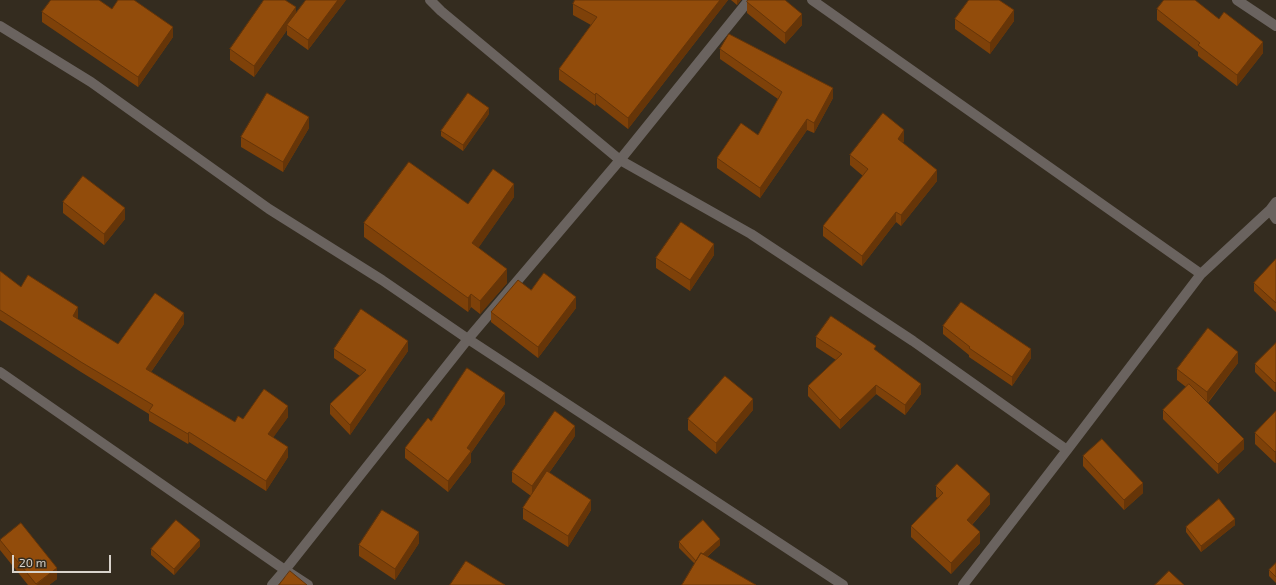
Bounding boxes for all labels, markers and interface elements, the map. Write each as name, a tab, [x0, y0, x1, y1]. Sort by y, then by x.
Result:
scale bar	[14, 547, 113, 573]
text: 20 m	[19, 555, 46, 569]

